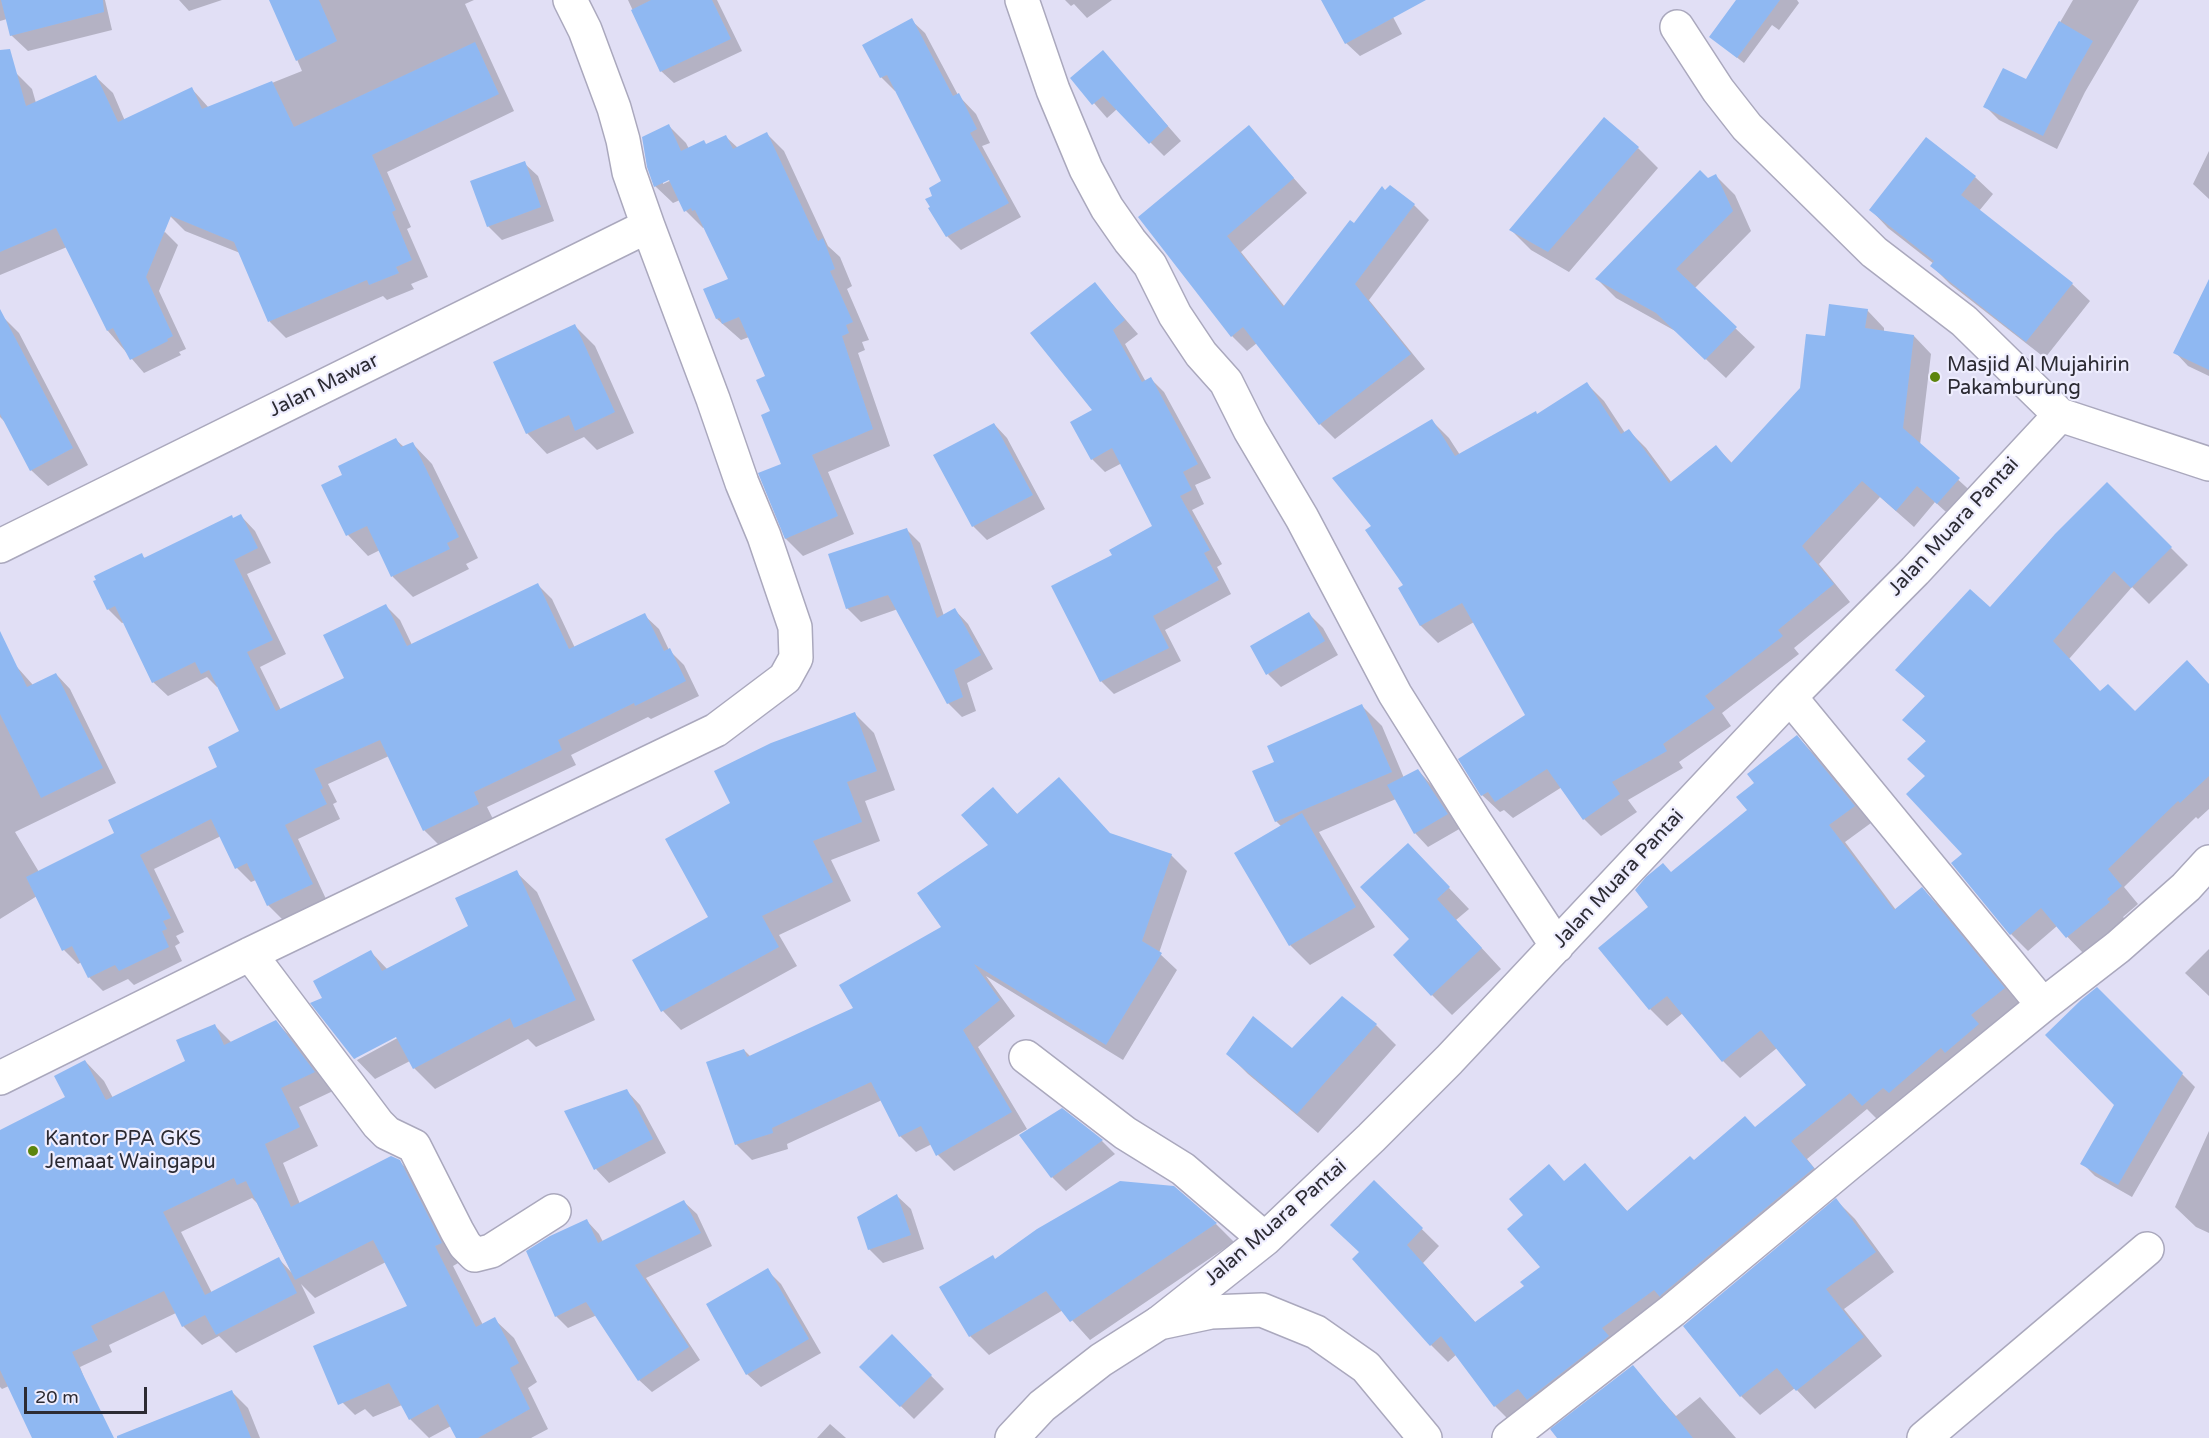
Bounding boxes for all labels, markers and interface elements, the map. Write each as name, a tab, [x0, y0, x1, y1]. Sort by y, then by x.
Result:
street label: Jalan Mawar	[265, 349, 383, 423]
place label: Masjid Al Mujahirin Pakamburung	[1947, 354, 2130, 401]
marker: Masjid Al Mujahirin Pakamburung	[1928, 370, 1942, 384]
street label: Jalan Muara Pantai	[1884, 453, 2024, 601]
street label: Jalan Muara Pantai	[1549, 805, 1689, 953]
place label: Kantor PPA GKS Jemaat Waingapu	[45, 1128, 216, 1175]
marker: Kantor PPA GKS Jemaat Waingapu	[26, 1144, 40, 1158]
street label: Jalan Muara Pantai	[1200, 1155, 1352, 1291]
scale bar	[27, 1375, 150, 1413]
text: 20 m	[35, 1386, 79, 1408]

